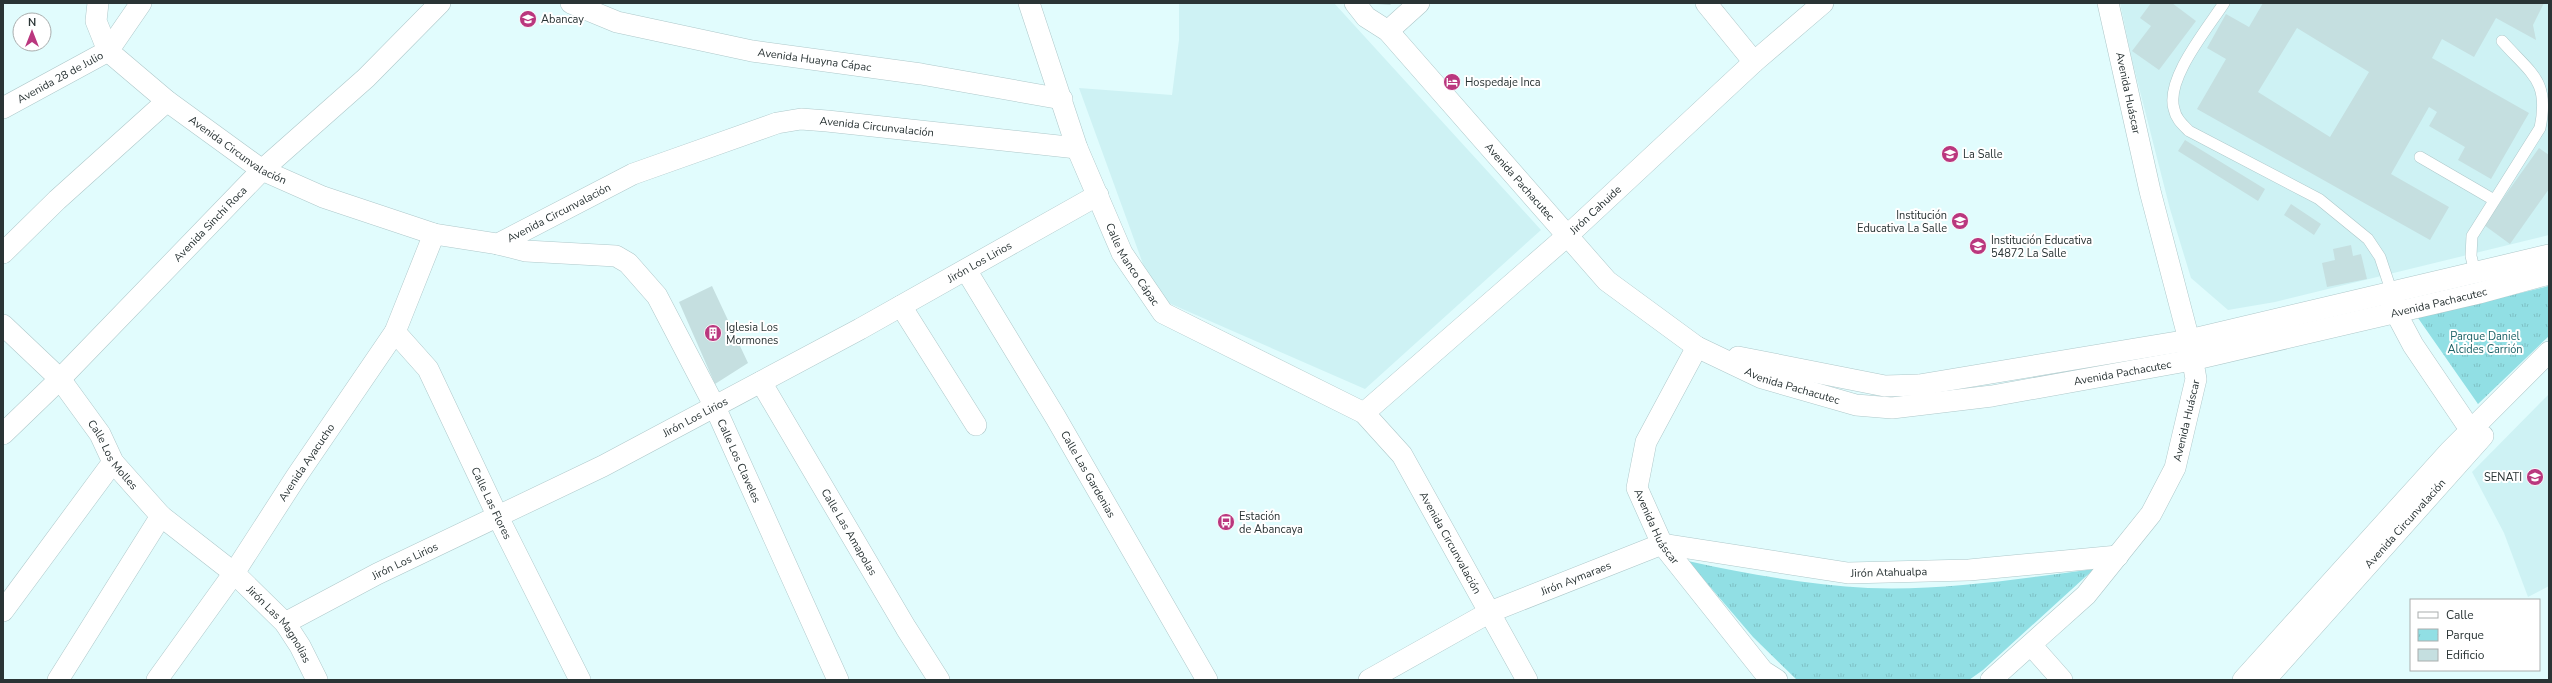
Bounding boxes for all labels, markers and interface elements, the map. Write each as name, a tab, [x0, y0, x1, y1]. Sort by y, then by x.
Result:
school or university icon: Abancay	[518, 9, 538, 29]
north arrow	[12, 12, 52, 52]
place label: Abancay	[541, 12, 584, 27]
text: N	[28, 15, 36, 30]
street label: Avenida Huayna Cápac	[757, 44, 872, 75]
street label: Avenida 28 de Julio	[14, 48, 106, 106]
street label: Avenida Huáscar	[2112, 51, 2144, 135]
hotel icon: Hospedaje Inca	[1442, 72, 1462, 92]
place label: Hospedaje Inca	[1465, 75, 1541, 90]
street label: Avenida Circunvalación	[186, 112, 289, 188]
street label: Avenida Circunvalación	[819, 113, 935, 140]
street label: Avenida Pachacutec	[1482, 139, 1558, 224]
school or university icon: La Salle	[1940, 144, 1960, 164]
place label: La Salle	[1963, 147, 2003, 162]
street label: Avenida Circunvalación	[504, 179, 613, 246]
street label: Jirón Cahuide	[1565, 182, 1625, 238]
street label: Avenida Sinchi Roca	[170, 183, 250, 265]
place label: Institución Educativa La Salle	[1857, 208, 1947, 236]
school or university icon: Institución Educativa La Salle	[1950, 211, 1970, 231]
street label: Calle Manco Cápac	[1102, 221, 1163, 308]
place label: Institución Educativa 54872 La Salle	[1991, 233, 2092, 261]
school or university icon: Institución Educativa 54872 La Salle	[1968, 236, 1988, 256]
street label: Jirón Los Lirios	[944, 238, 1014, 286]
street label: Avenida Pachacutec	[2389, 284, 2489, 321]
place label: Iglesia Los Mormones	[726, 320, 778, 348]
building icon: Iglesia Los Mormones	[703, 323, 723, 343]
park label: Parque Daniel Alcides Carrión	[2447, 329, 2523, 357]
street label: Avenida Pachacutec	[2072, 356, 2172, 389]
street label: Avenida Pachacutec	[1742, 363, 1842, 407]
street label: Avenida Huáscar	[2169, 378, 2203, 463]
street label: Jirón Los Lirios	[659, 393, 730, 441]
street label: Calle Los Molles	[84, 416, 141, 493]
street label: Calle Los Claveles	[714, 416, 765, 505]
street label: Avenida Ayacucho	[275, 420, 338, 504]
street label: Calle Las Gardenias	[1057, 428, 1119, 520]
street label: Calle Las Flores	[468, 464, 515, 542]
school or university icon: SENATI	[2525, 467, 2545, 487]
place label: SENATI	[2484, 470, 2522, 485]
street label: Avenida Circunvalación	[2361, 476, 2449, 571]
street label: Calle Las Amapolas	[818, 486, 881, 578]
street label: Avenida Huáscar	[1631, 486, 1683, 567]
street label: Avenida Circunvalación	[1416, 489, 1485, 596]
place label: Estación de Abancaya	[1239, 509, 1303, 537]
bus stop icon: Estación de Abancaya	[1216, 512, 1236, 532]
street label: Jirón Los Lirios	[368, 538, 440, 584]
street label: Jirón Aymaraes	[1537, 557, 1613, 599]
street label: Jirón Atahualpa	[1850, 564, 1928, 580]
street label: Jirón Las Magnolias	[243, 581, 315, 665]
legend	[2410, 599, 2540, 671]
text: Calle	[2446, 607, 2474, 623]
text: Parque	[2446, 627, 2484, 643]
text: Edificio	[2446, 647, 2485, 663]

